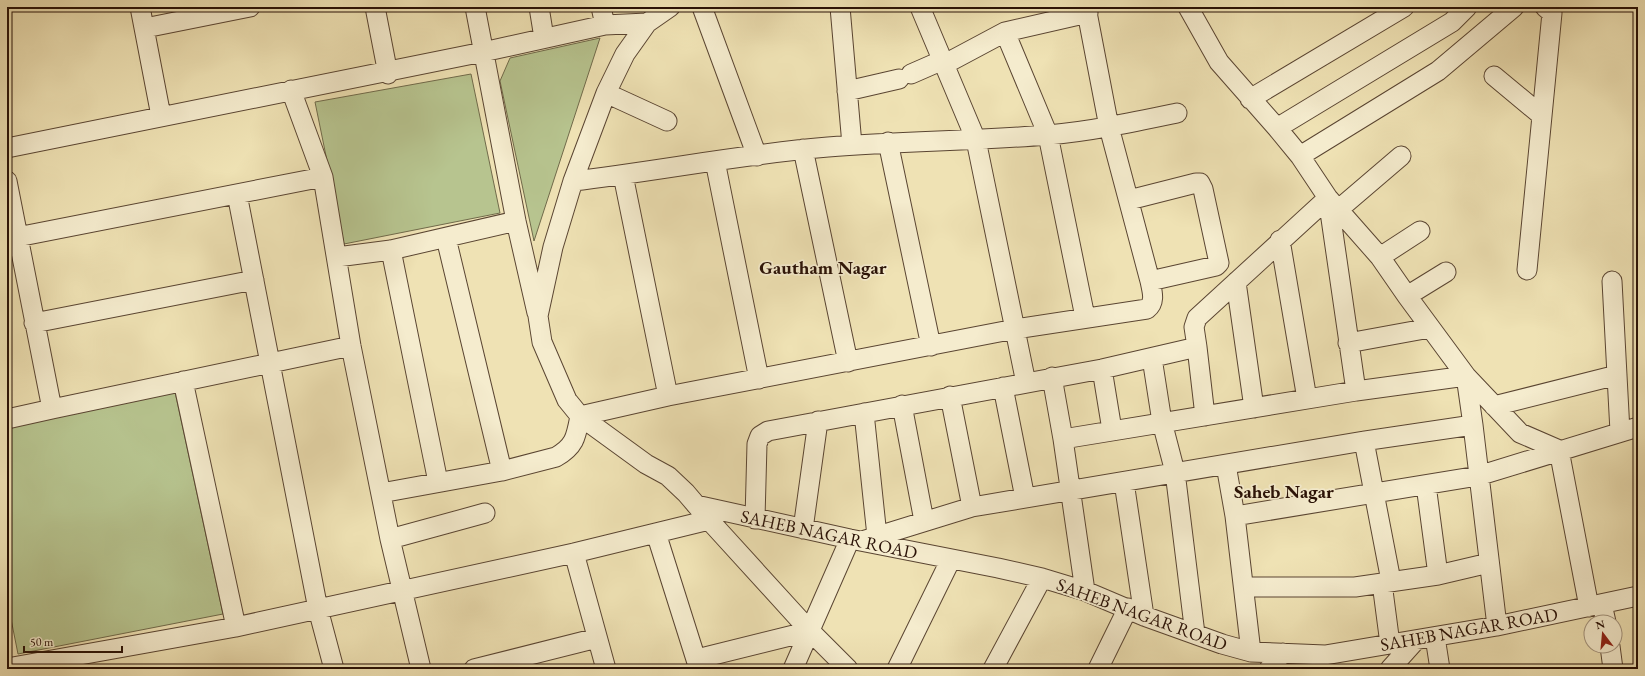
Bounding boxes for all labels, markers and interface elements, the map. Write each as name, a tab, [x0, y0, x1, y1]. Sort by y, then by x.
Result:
district label: Gautham Nagar	[759, 255, 887, 280]
district label: Saheb Nagar	[1234, 479, 1334, 504]
street label: SAHEB NAGAR ROAD	[739, 504, 919, 564]
street label: SAHEB NAGAR ROAD	[1054, 572, 1230, 656]
street label: SAHEB NAGAR ROAD	[1378, 602, 1560, 656]
north arrow	[1583, 614, 1623, 654]
text: N	[1594, 616, 1607, 632]
scale bar	[24, 628, 122, 654]
text: 50 m	[30, 634, 54, 650]

